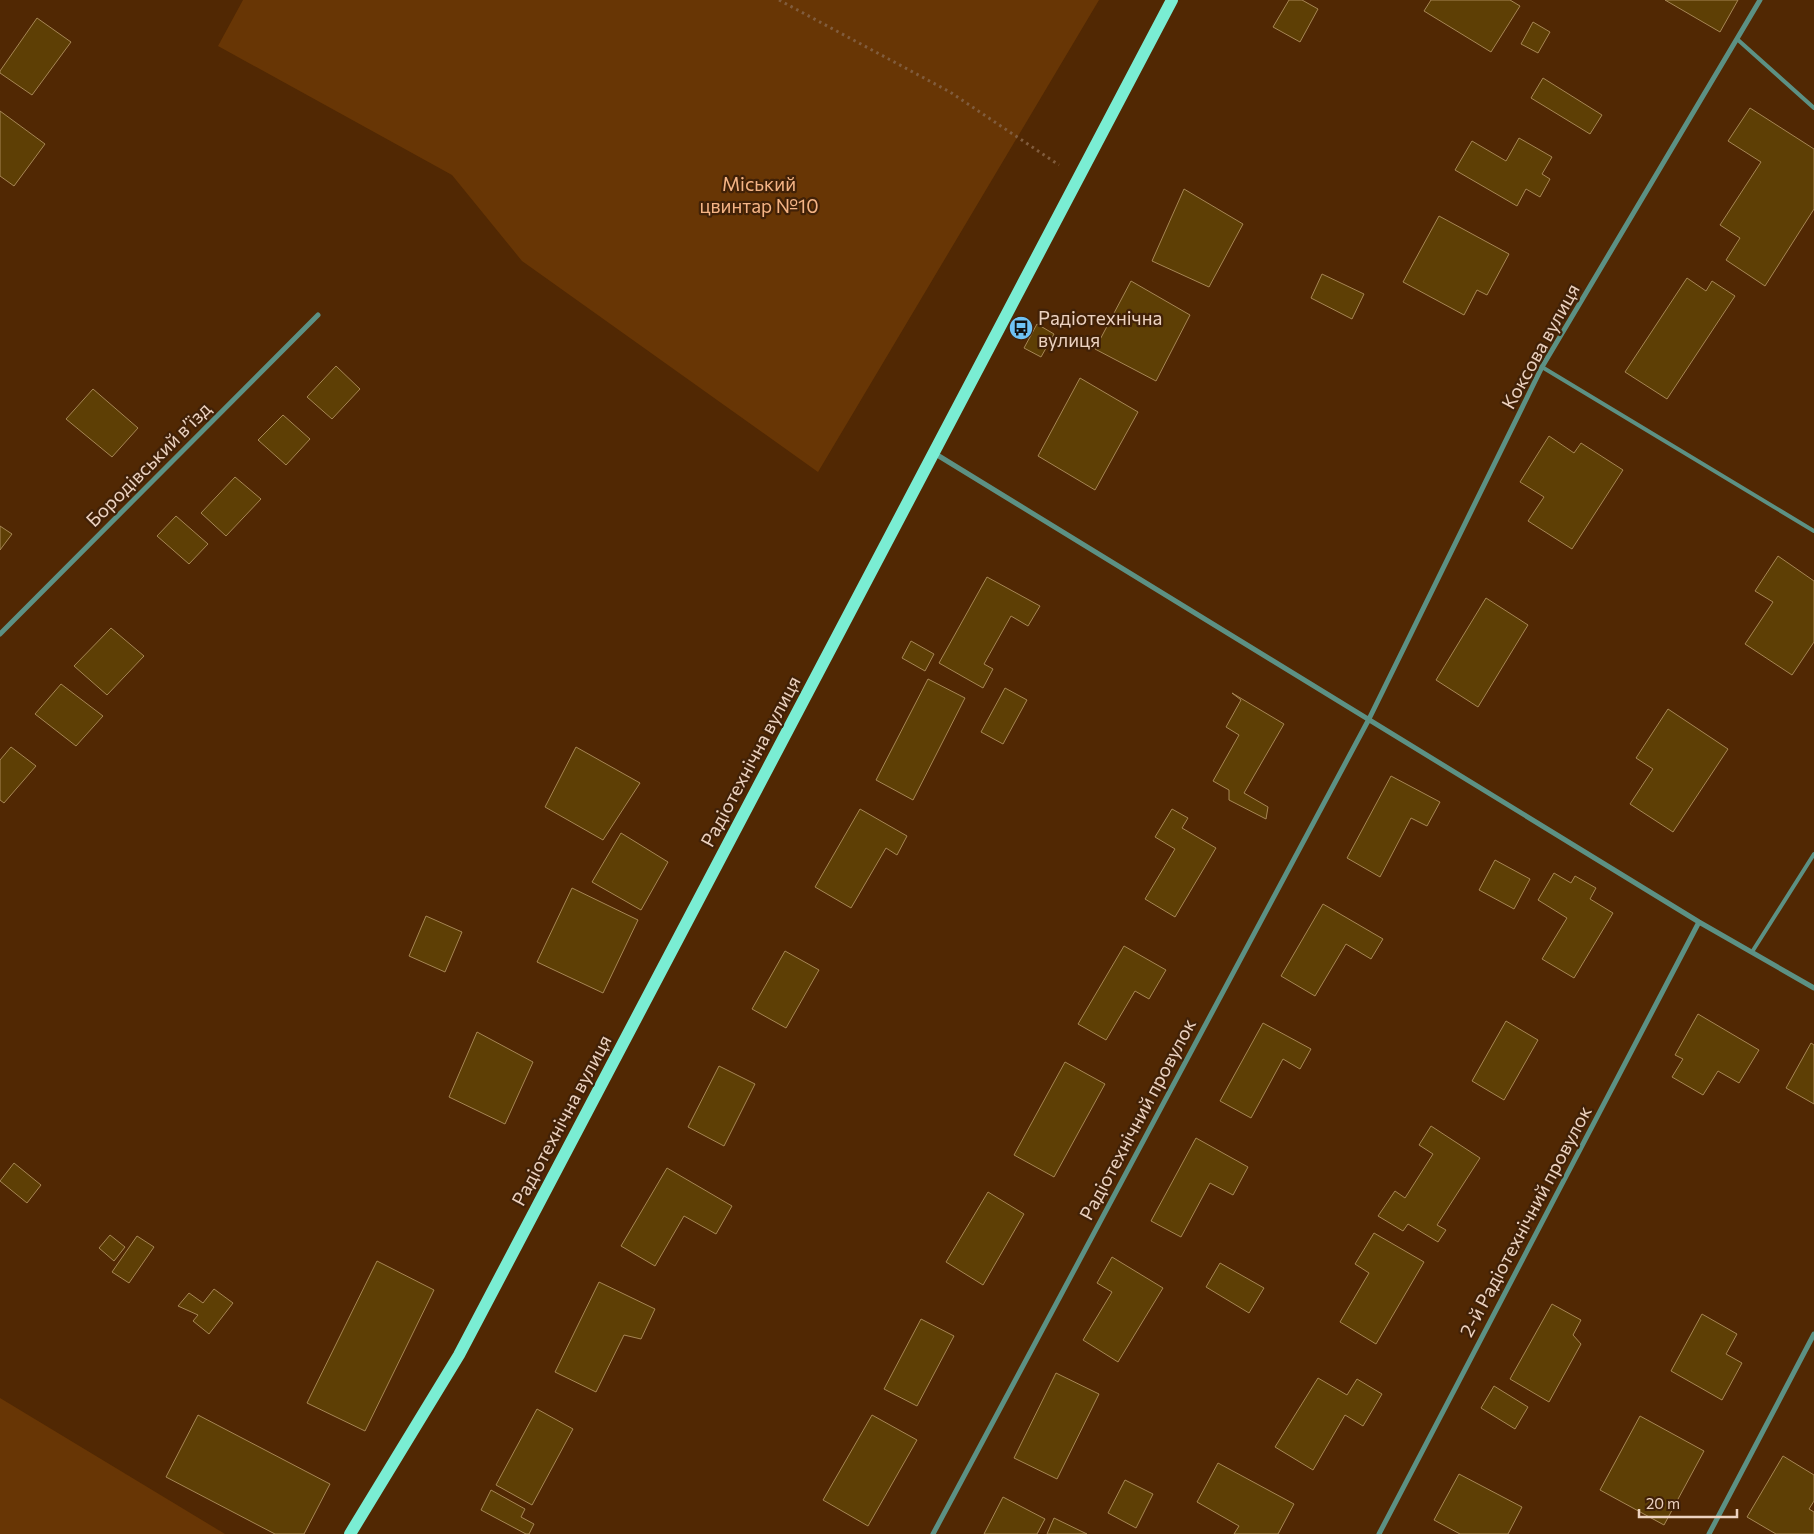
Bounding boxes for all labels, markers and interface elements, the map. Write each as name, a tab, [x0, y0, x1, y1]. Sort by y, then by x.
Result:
park label: Міський цвинтар №10	[699, 172, 819, 217]
street label: Коксова вулиця	[1496, 279, 1584, 413]
place label: Радіотехнічна вулиця	[1038, 306, 1162, 351]
bus stop icon: Радіотехнічна вулиця	[1008, 315, 1034, 341]
street label: Бородівський в’їзд	[81, 397, 215, 531]
street label: Радіотехнічна вулиця	[695, 672, 805, 850]
street label: Радіотехнічний провулок	[1074, 1014, 1200, 1224]
street label: Радіотехнічна вулиця	[506, 1031, 616, 1209]
street label: 2-й Радіотехнічний провулок	[1454, 1102, 1596, 1340]
scale bar	[1639, 1486, 1736, 1518]
text: 20 m	[1646, 1494, 1680, 1512]

